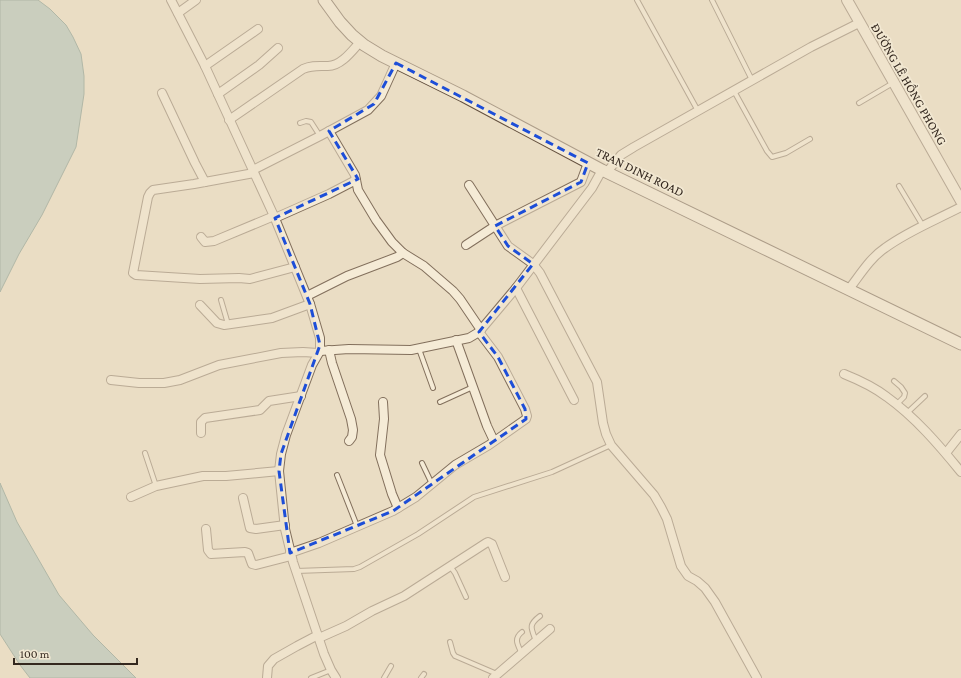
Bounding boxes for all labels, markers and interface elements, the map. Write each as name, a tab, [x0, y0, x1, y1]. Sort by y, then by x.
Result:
street label: ĐƯỜNG LÊ HỒNG PHONG	[868, 20, 951, 148]
street label: TRAN DINH ROAD	[593, 144, 687, 200]
scale bar	[14, 640, 137, 666]
text: 100 m	[20, 647, 50, 661]

